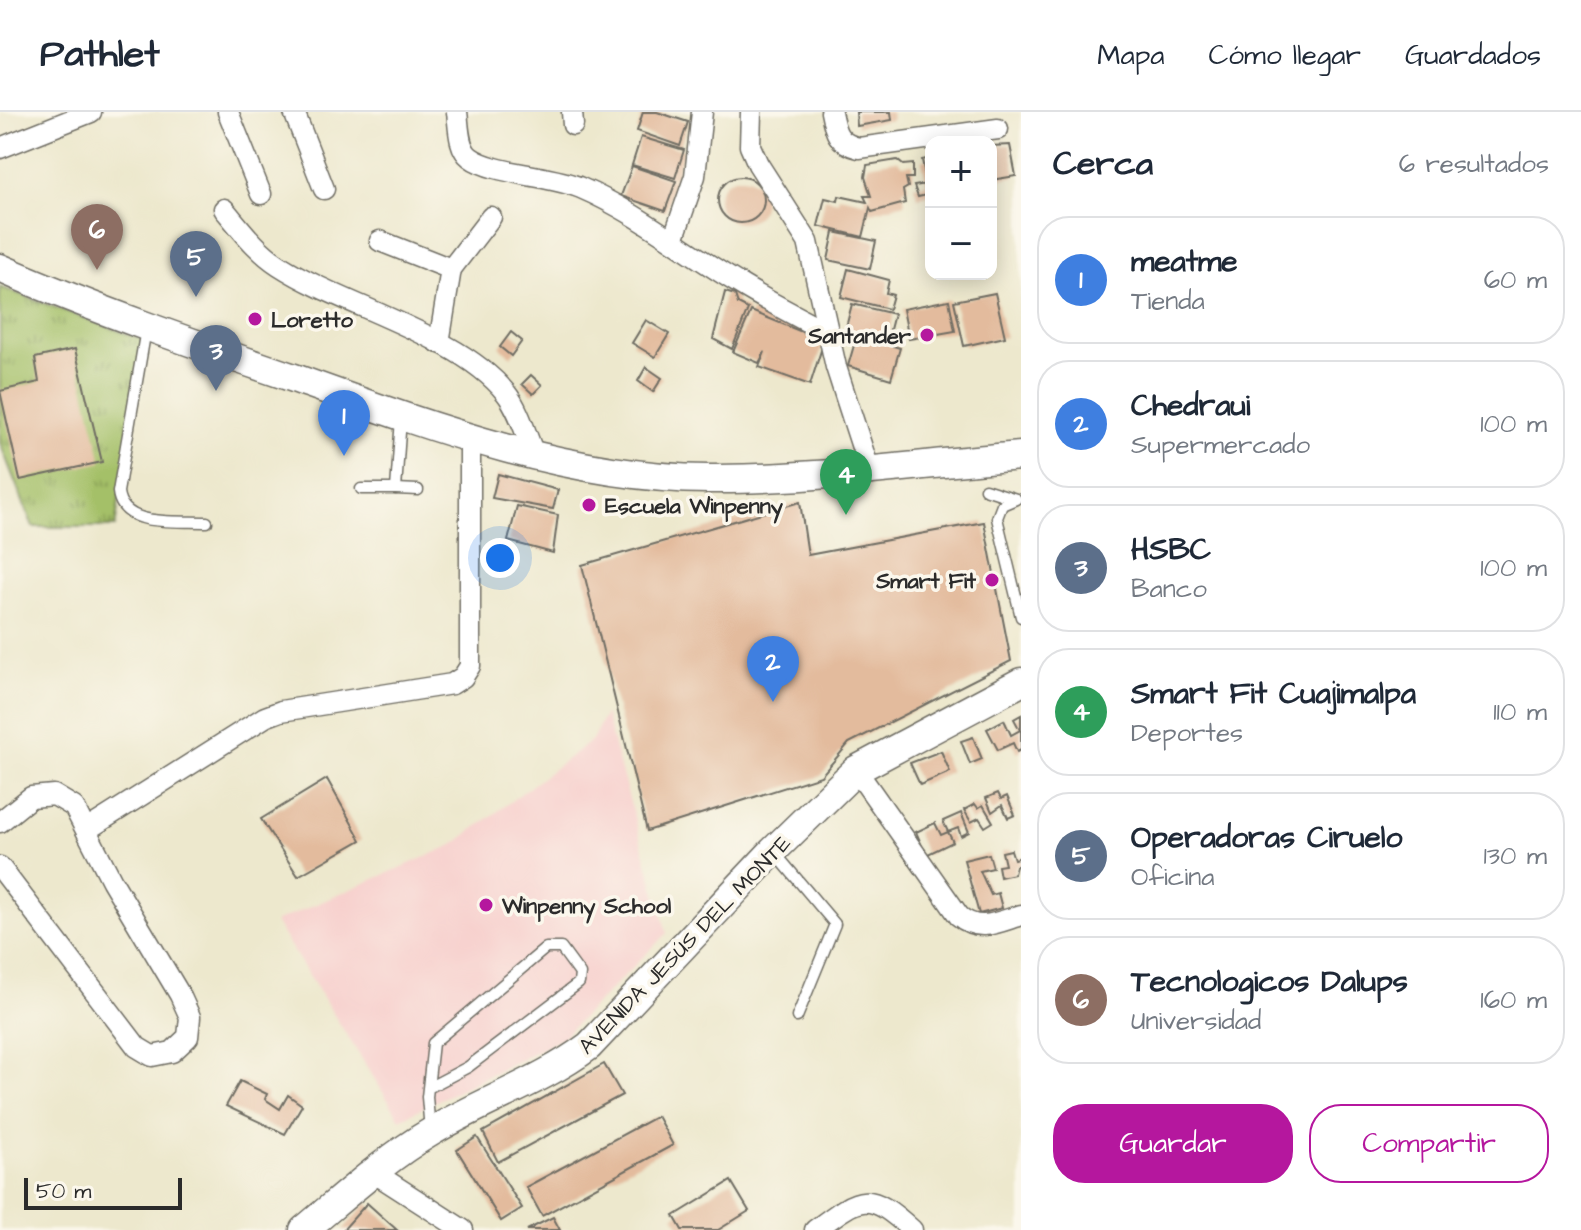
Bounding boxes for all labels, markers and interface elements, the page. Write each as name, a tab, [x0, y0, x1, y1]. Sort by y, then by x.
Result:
text: Pathlet	[40, 29, 160, 81]
text: Mapa	[1097, 36, 1165, 75]
text: Cómo llegar	[1209, 36, 1361, 75]
text: Guardados	[1405, 36, 1541, 75]
map controls	[925, 136, 997, 280]
button: +	[925, 136, 997, 208]
text: Cerca	[1053, 140, 1153, 188]
text: 6 resultados	[1399, 146, 1549, 182]
pin: 6	[71, 204, 123, 270]
button: −	[925, 208, 997, 280]
pin: 5	[170, 231, 222, 297]
text: meatme	[1131, 241, 1238, 283]
text: 1	[1079, 262, 1083, 298]
text: 60 m	[1484, 262, 1547, 298]
text: Tienda	[1131, 283, 1205, 319]
place label: Loretto	[271, 305, 353, 336]
marker: Loretto	[246, 310, 264, 328]
place label: Santander	[807, 321, 912, 352]
pin: 3	[190, 325, 242, 391]
marker: Santander	[918, 326, 936, 344]
text: Chedraui	[1131, 385, 1250, 427]
pin: 1	[318, 390, 370, 456]
text: 2	[1074, 406, 1088, 442]
text: 100 m	[1480, 406, 1547, 442]
text: Supermercado	[1131, 427, 1310, 463]
pin: 4	[820, 449, 872, 515]
place label: Escuela Winpenny	[605, 491, 784, 524]
marker: Escuela Winpenny	[580, 496, 598, 514]
text: HSBC	[1131, 529, 1211, 571]
your location	[480, 538, 520, 578]
text: 3	[1074, 550, 1088, 586]
text: 100 m	[1480, 550, 1547, 586]
place label: Smart Fit	[875, 566, 977, 597]
marker: Smart Fit	[983, 571, 1001, 589]
text: Banco	[1131, 571, 1207, 607]
pin: 2	[747, 636, 799, 702]
text: Smart Fit Cuajimalpa	[1131, 673, 1416, 715]
text: 4	[1072, 694, 1090, 730]
text: 110 m	[1493, 694, 1547, 730]
text: Deportes	[1131, 715, 1243, 751]
text: Operadoras Ciruelo	[1131, 817, 1402, 859]
street label: AVENIDA JESÚS DEL MONTE	[572, 829, 798, 1062]
text: 5	[1072, 838, 1090, 874]
text: 130 m	[1483, 838, 1547, 874]
text: Oficina	[1131, 859, 1214, 895]
place label: Winpenny School	[501, 891, 672, 924]
marker: Winpenny School	[477, 896, 495, 914]
text: Tecnologicos Dalups	[1131, 961, 1408, 1003]
text: 6	[1073, 982, 1089, 1018]
text: 160 m	[1480, 982, 1547, 1018]
text: Universidad	[1131, 1003, 1261, 1039]
button: Guardar	[1053, 1104, 1293, 1183]
button: Compartir	[1309, 1104, 1549, 1183]
scale bar	[24, 1174, 182, 1210]
text: 50 m	[36, 1176, 91, 1207]

